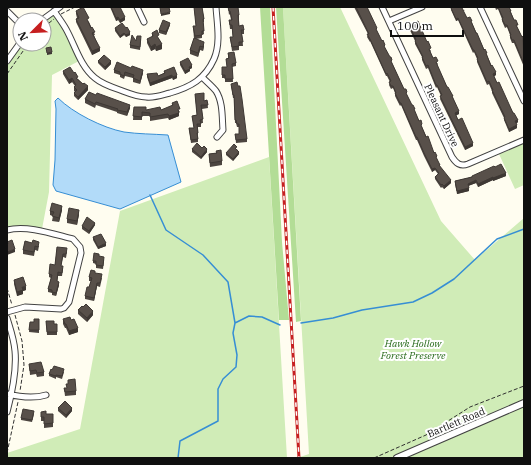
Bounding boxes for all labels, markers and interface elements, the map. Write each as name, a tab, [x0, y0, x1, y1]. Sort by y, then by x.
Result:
north arrow	[12, 12, 52, 52]
scale bar	[391, 12, 463, 38]
text: 100 m	[397, 18, 433, 33]
text: N	[15, 29, 31, 43]
street label: Pleasant Drive	[421, 82, 462, 149]
park label: Hawk Hollow Forest Preserve	[380, 337, 446, 362]
street label: Bartlett Road	[425, 404, 487, 441]

